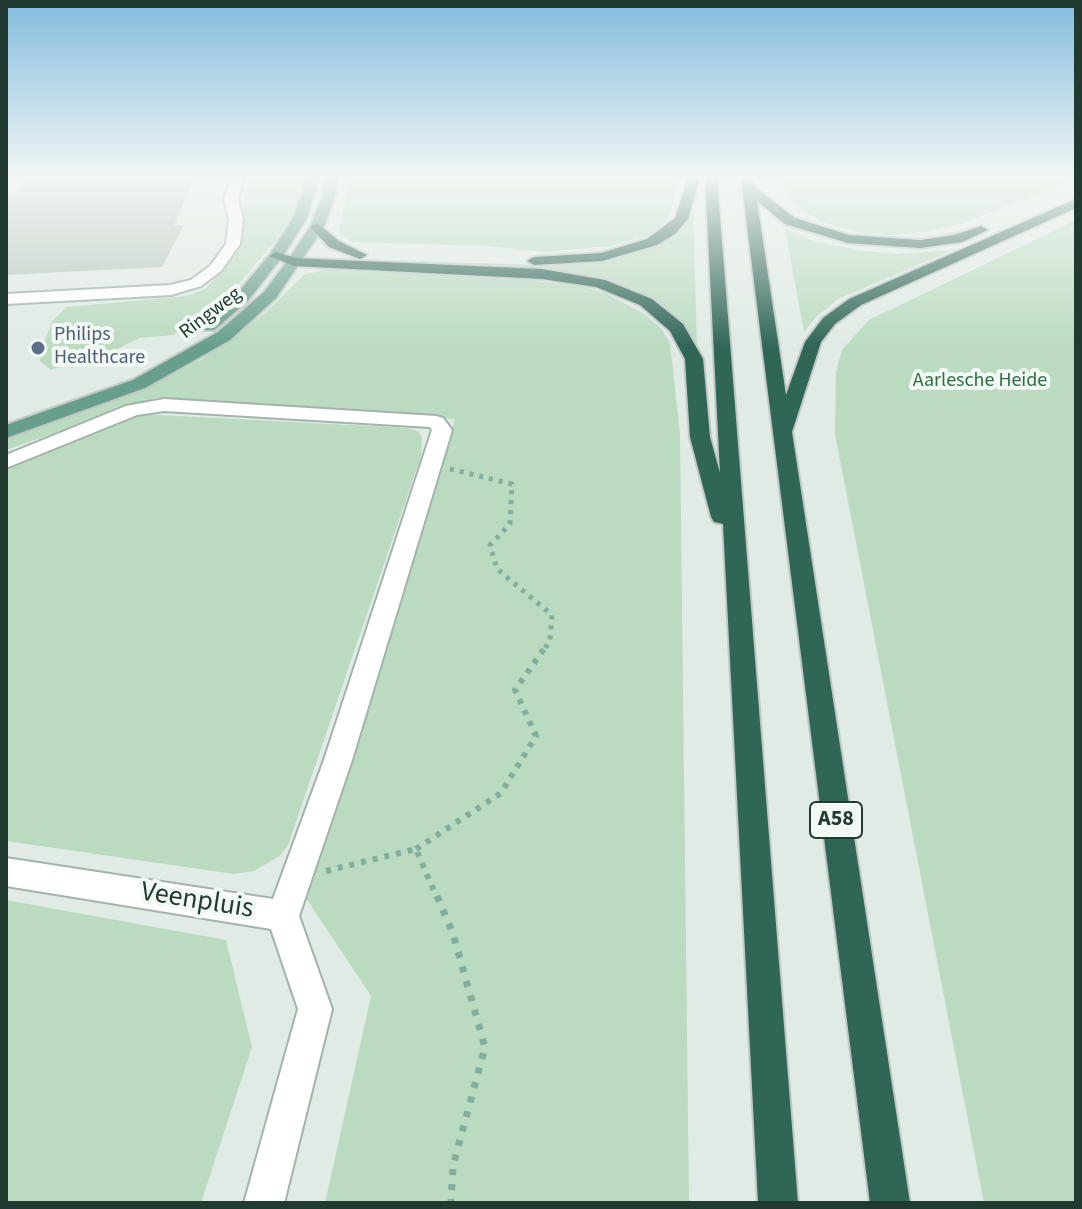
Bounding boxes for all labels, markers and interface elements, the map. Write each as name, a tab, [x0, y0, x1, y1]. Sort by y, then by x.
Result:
street label: Ringweg	[175, 283, 247, 345]
place label: Philips Healthcare	[54, 324, 145, 371]
marker: Philips Healthcare	[29, 339, 47, 357]
park label: Aarlesche Heide	[913, 370, 1047, 394]
road number: A58	[810, 802, 862, 838]
street label: Veenpluis	[138, 877, 256, 927]

